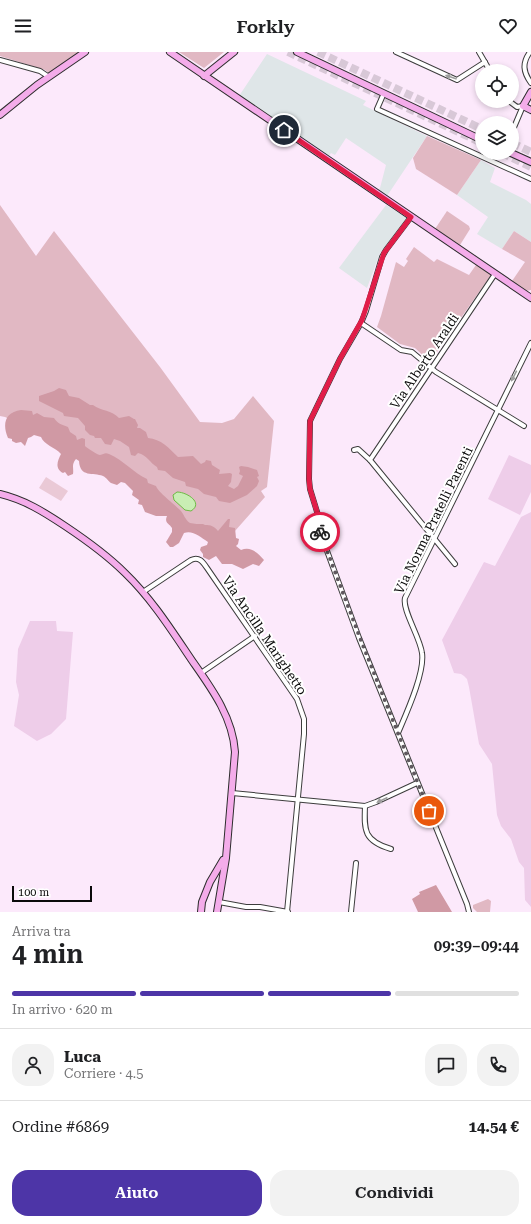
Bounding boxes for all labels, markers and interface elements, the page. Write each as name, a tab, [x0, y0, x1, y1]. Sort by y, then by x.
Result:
icon: menu	[12, 15, 34, 37]
icon: heart	[497, 15, 519, 37]
text: Forkly	[237, 16, 294, 37]
map controls	[475, 64, 519, 160]
button: locate	[475, 64, 519, 108]
one-way arrow	[445, 74, 457, 80]
pin	[267, 113, 301, 147]
button: layers	[475, 116, 519, 160]
icon: home	[273, 119, 295, 141]
street label: Via Alberto Araldi	[387, 311, 462, 412]
one-way arrow	[511, 370, 517, 382]
street label: Via Norma Pratelli Parenti	[391, 444, 476, 596]
courier	[300, 512, 340, 552]
icon: bike	[309, 521, 331, 543]
street label: Via Ancilla Marighetto	[219, 573, 310, 698]
pin	[412, 794, 446, 828]
one-way arrow	[376, 797, 388, 803]
icon: bag	[418, 800, 440, 822]
scale bar	[12, 884, 92, 903]
text: 100 m	[18, 886, 49, 899]
text: Arriva tra	[12, 924, 71, 939]
text: 09:39–09:44	[434, 937, 519, 955]
text: 4 min	[12, 939, 84, 969]
text: In arrivo · 620 m	[12, 1002, 113, 1017]
button: person	[12, 1044, 54, 1086]
button: chat	[425, 1044, 467, 1086]
button: phone	[477, 1044, 519, 1086]
text: Luca	[64, 1048, 101, 1066]
text: Corriere · 4.5	[64, 1066, 143, 1081]
text: Ordine #6869	[12, 1118, 109, 1136]
text: 14.54 €	[468, 1118, 519, 1136]
button: Aiuto	[12, 1170, 262, 1216]
button: Condividi	[270, 1170, 519, 1216]

